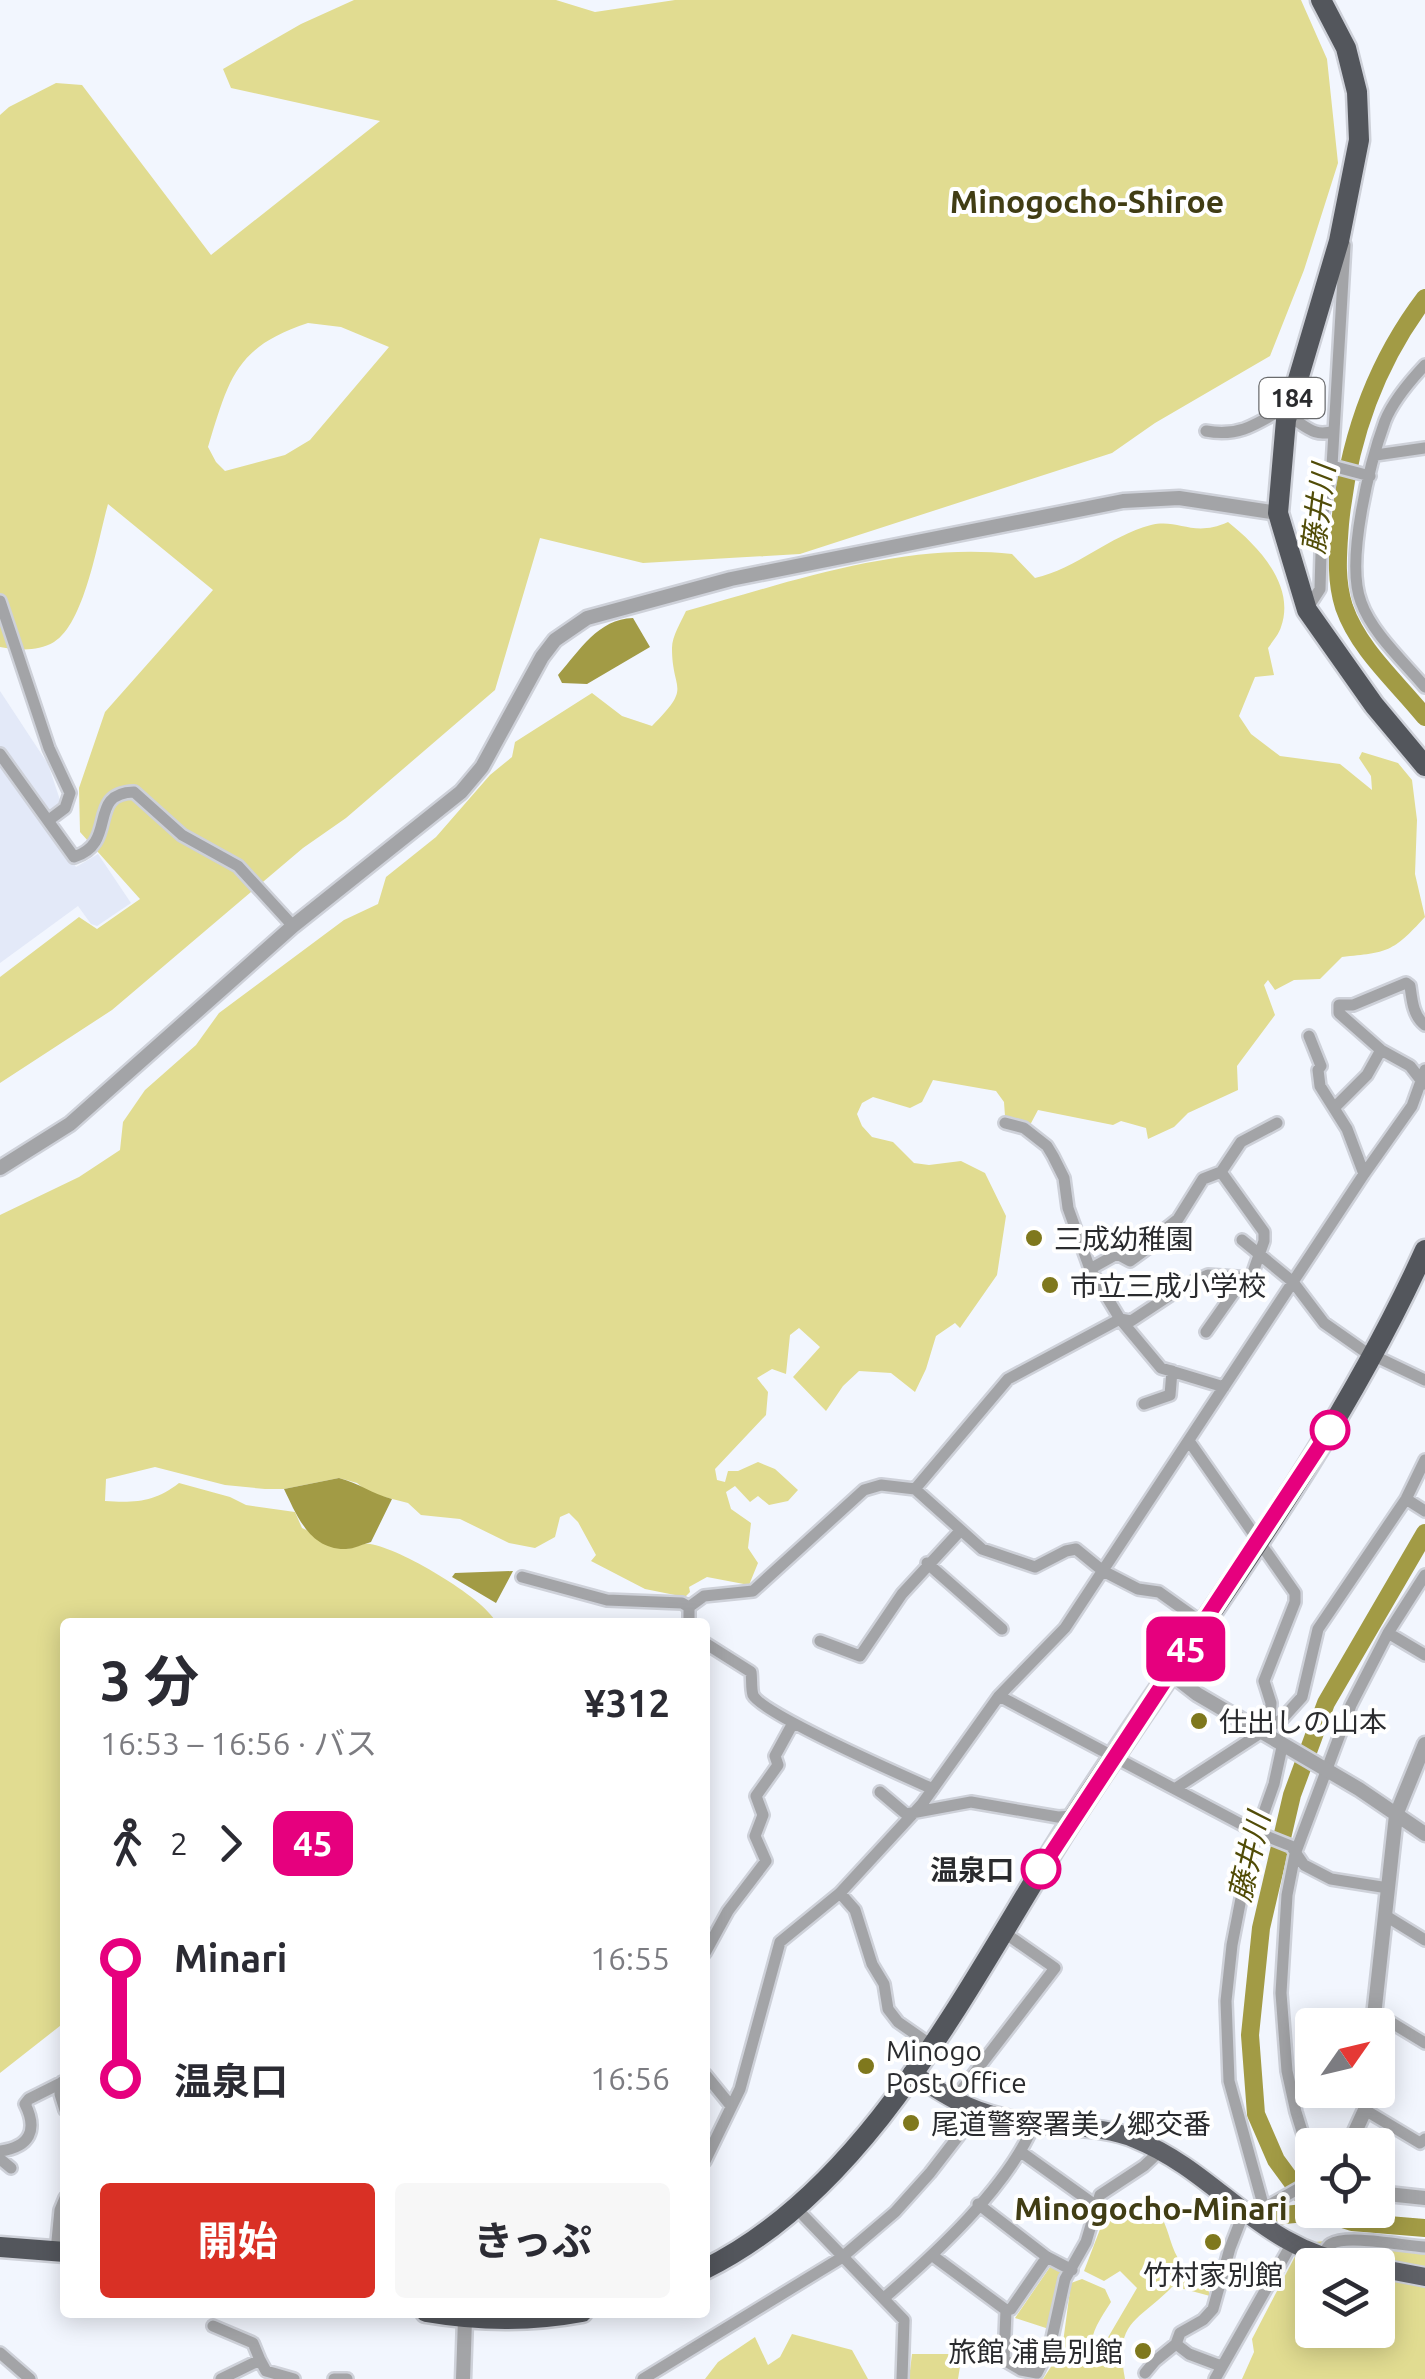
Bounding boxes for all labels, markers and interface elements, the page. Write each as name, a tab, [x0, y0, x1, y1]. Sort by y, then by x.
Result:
district label: Minogocho-Shiroe	[950, 183, 1224, 219]
road number: 184	[1260, 378, 1324, 418]
water label: 藤井川	[1296, 459, 1341, 556]
place label: 三成幼稚園	[1054, 1223, 1194, 1254]
marker: 三成幼稚園	[1023, 1227, 1045, 1249]
place label: 市立三成小学校	[1070, 1270, 1266, 1301]
marker: 市立三成小学校	[1039, 1274, 1061, 1296]
unlabelled marker	[1311, 1411, 1349, 1449]
line badge: 45	[1141, 1616, 1231, 1682]
text: 45	[1166, 1629, 1206, 1669]
text: 3 分	[100, 1650, 199, 1711]
text: ¥312	[584, 1682, 670, 1724]
place label: 仕出しの山本	[1219, 1706, 1387, 1737]
marker: 仕出しの山本	[1188, 1710, 1210, 1732]
text: 16:53 – 16:56 · バス	[100, 1725, 377, 1761]
water label: 藤井川	[1222, 1806, 1276, 1905]
icon: walk	[100, 1816, 155, 1871]
icon: forward	[203, 1816, 258, 1871]
text: 45	[293, 1823, 333, 1863]
text: 2	[170, 1825, 188, 1861]
marker: 温泉口	[1022, 1850, 1060, 1888]
place label: 温泉口	[930, 1854, 1014, 1885]
text: Minari	[174, 1937, 287, 1979]
text: 16:55	[590, 1940, 670, 1976]
north arrow	[1295, 2008, 1395, 2108]
map controls	[1295, 2008, 1395, 2348]
place label: Minogo Post Office	[886, 2035, 1027, 2098]
marker: Minogo Post Office	[855, 2055, 877, 2077]
text: 温泉口	[174, 2060, 288, 2102]
text: 16:56	[590, 2060, 670, 2096]
place label: 尾道警察署美ノ郷交番	[931, 2108, 1211, 2139]
marker: 尾道警察署美ノ郷交番	[900, 2112, 922, 2134]
button: locate	[1295, 2128, 1395, 2228]
button: 開始	[100, 2183, 375, 2298]
button: きっぷ	[395, 2183, 670, 2298]
district label: Minogocho-Minari	[1014, 2190, 1288, 2226]
marker: 竹村家別館	[1202, 2231, 1224, 2253]
button: layers	[1295, 2248, 1395, 2348]
place label: 竹村家別館	[1143, 2259, 1283, 2290]
place label: 旅館 浦島別館	[949, 2336, 1123, 2367]
marker: 旅館 浦島別館	[1132, 2340, 1154, 2362]

